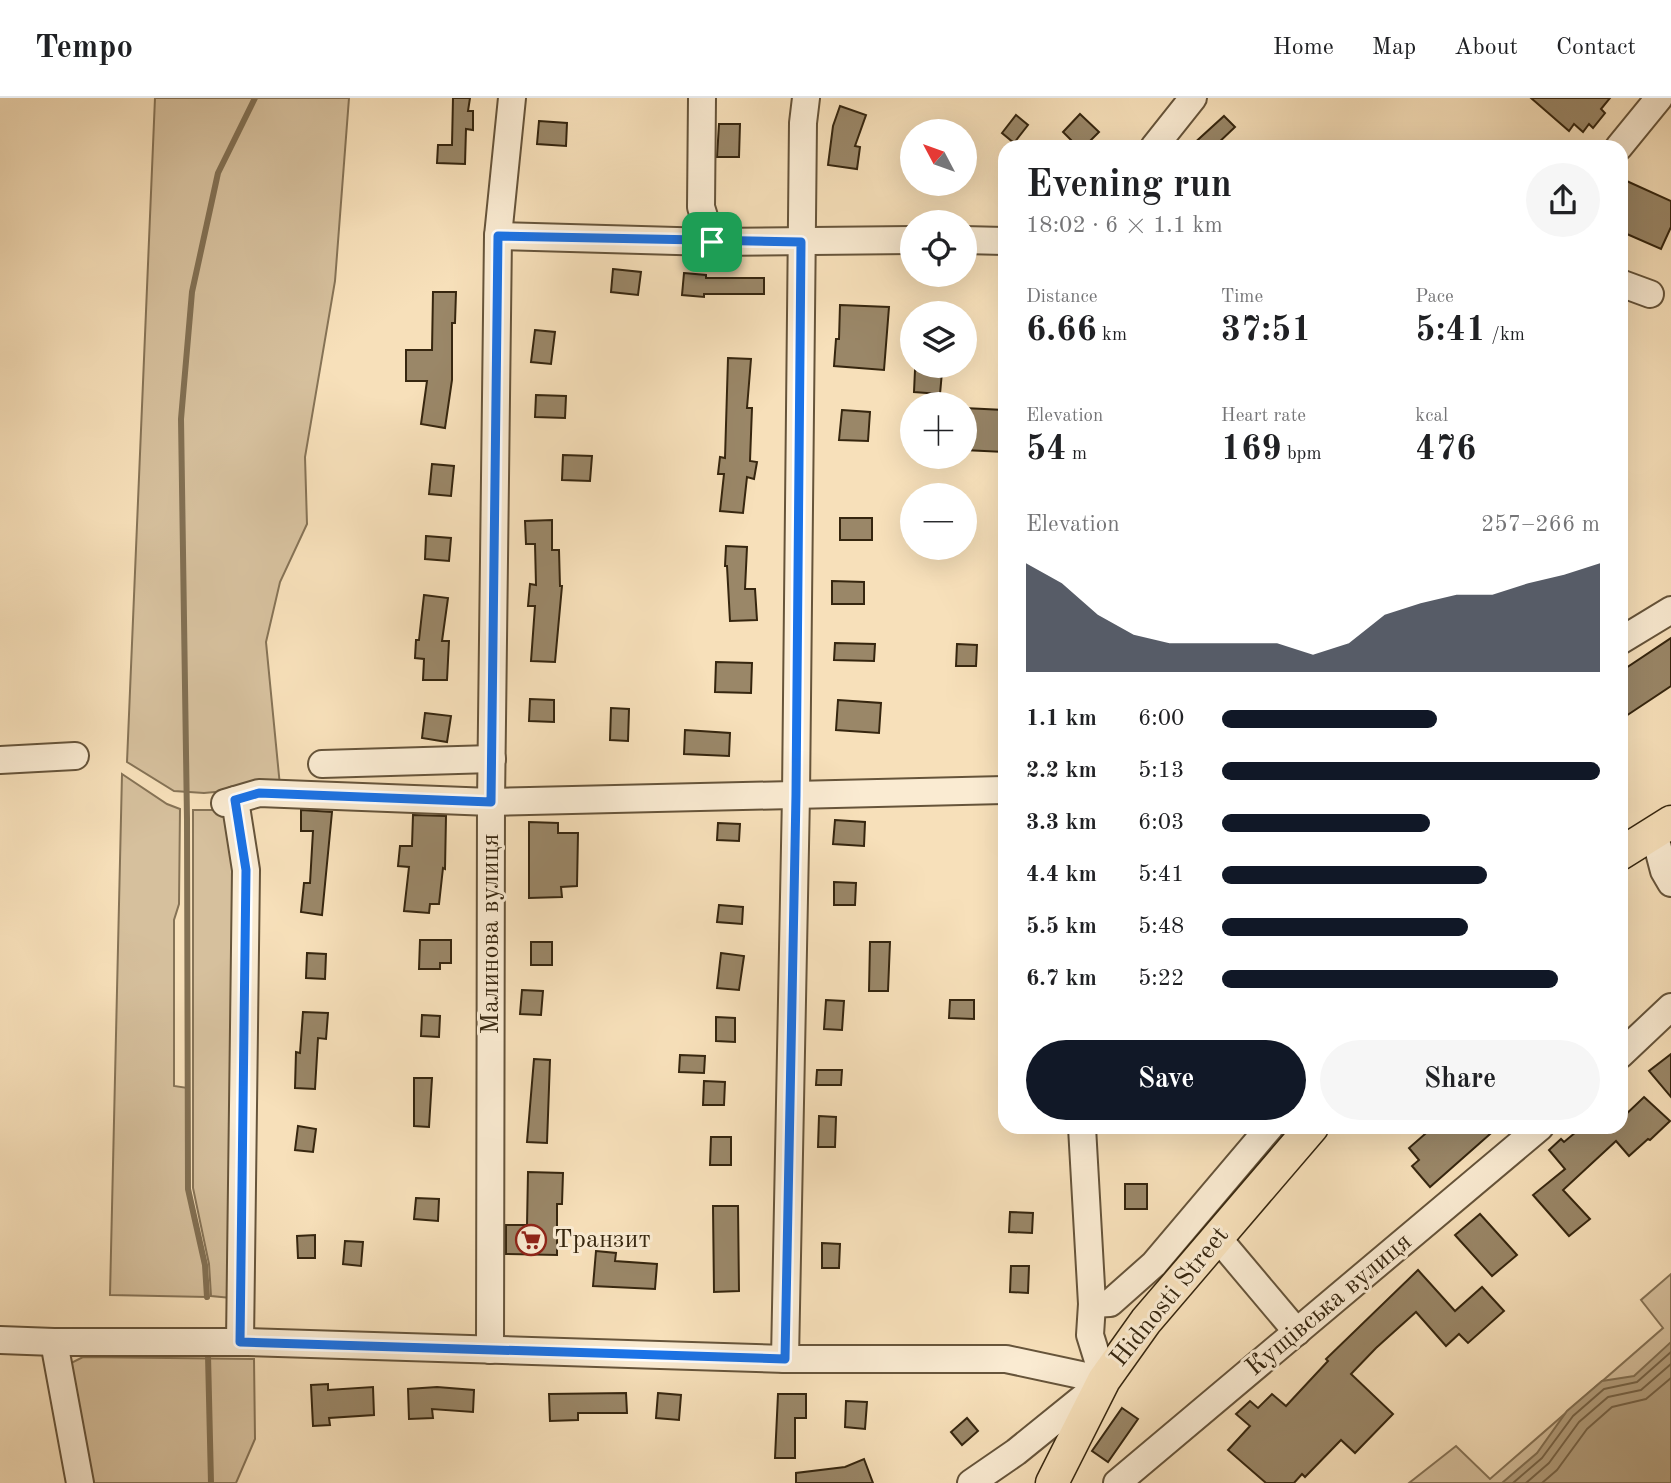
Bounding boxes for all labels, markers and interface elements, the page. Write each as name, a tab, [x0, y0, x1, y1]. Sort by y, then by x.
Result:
text: Tempo	[35, 32, 133, 65]
text: Home	[1273, 36, 1334, 60]
text: Map	[1372, 36, 1416, 60]
text: About	[1454, 36, 1518, 60]
text: Contact	[1556, 36, 1636, 60]
north arrow	[900, 119, 976, 196]
map controls	[900, 119, 977, 560]
button: share	[1526, 163, 1600, 237]
text: Evening run	[1026, 167, 1232, 205]
button: locate	[900, 210, 977, 287]
pin	[682, 212, 742, 272]
text: 18:02 · 6 × 1.1 km	[1026, 214, 1223, 237]
icon: arrive	[693, 223, 731, 261]
text: Distance	[1026, 288, 1098, 307]
text: Time	[1221, 288, 1263, 307]
text: Pace	[1415, 288, 1454, 307]
button: layers	[900, 301, 977, 378]
text: 6.66	[1026, 313, 1097, 348]
text: 37:51	[1221, 313, 1312, 348]
text: 5:41	[1415, 313, 1486, 348]
text: km	[1097, 326, 1127, 345]
text: /km	[1486, 326, 1525, 345]
button: +	[900, 392, 977, 469]
text: Elevation	[1026, 407, 1103, 426]
text: Heart rate	[1221, 407, 1306, 426]
text: kcal	[1415, 407, 1448, 426]
text: 54	[1026, 432, 1067, 467]
text: 169	[1221, 432, 1282, 467]
text: 476	[1415, 432, 1476, 467]
text: m	[1067, 445, 1087, 464]
text: bpm	[1282, 445, 1322, 464]
button: −	[900, 483, 977, 560]
text: Elevation	[1026, 513, 1120, 536]
text: 257–266 m	[1481, 513, 1600, 536]
text: 1.1 km	[1026, 707, 1097, 730]
text: 6:00	[1138, 707, 1184, 730]
text: 2.2 km	[1026, 759, 1097, 782]
text: 5:13	[1138, 759, 1184, 782]
text: 3.3 km	[1026, 811, 1097, 834]
text: 6:03	[1138, 811, 1184, 834]
street label: Малинова вулиця	[478, 833, 504, 1035]
text: 4.4 km	[1026, 863, 1097, 886]
text: 5:41	[1138, 863, 1184, 886]
text: 5.5 km	[1026, 915, 1097, 938]
text: 5:48	[1138, 915, 1184, 938]
text: 6.7 km	[1026, 967, 1097, 990]
text: 5:22	[1138, 967, 1184, 990]
button: Save	[1026, 1040, 1306, 1120]
button: Share	[1320, 1040, 1600, 1120]
street label: Hidnosti Street	[1106, 1222, 1234, 1372]
supermarket icon: Транзит	[514, 1223, 548, 1257]
place label: Транзит	[554, 1227, 651, 1253]
street label: Кущівська вулиця	[1241, 1229, 1417, 1381]

